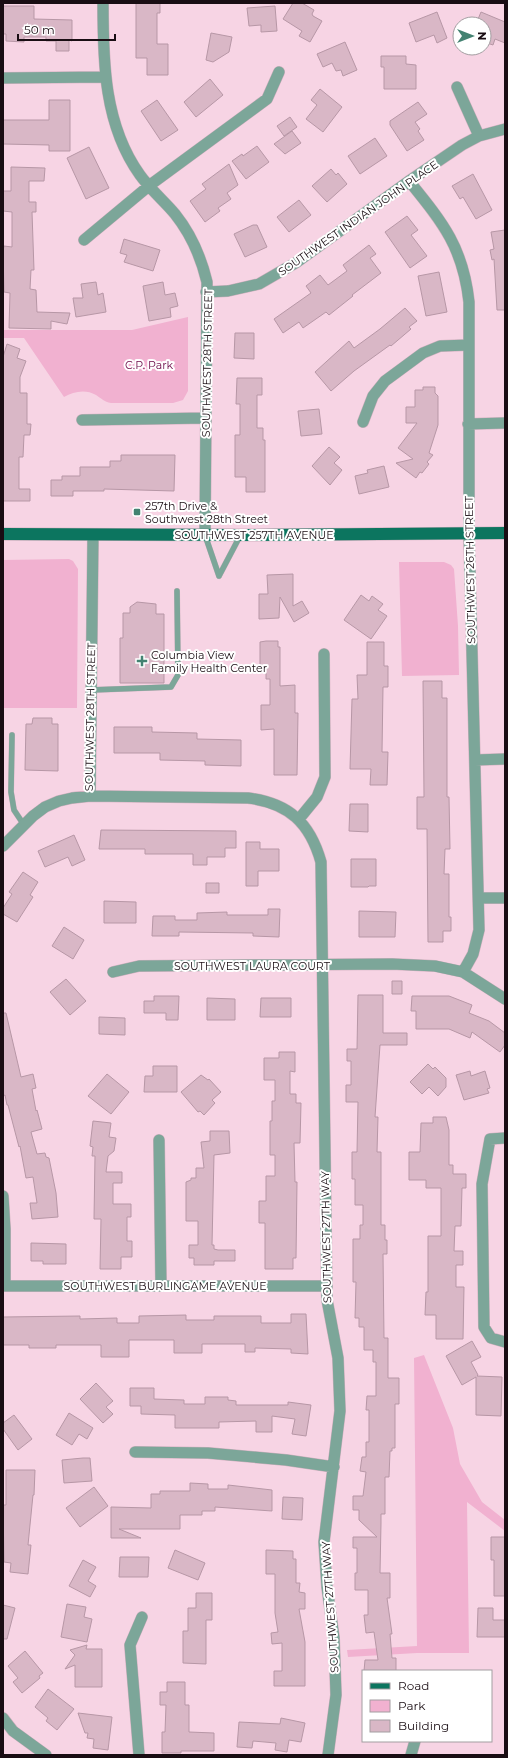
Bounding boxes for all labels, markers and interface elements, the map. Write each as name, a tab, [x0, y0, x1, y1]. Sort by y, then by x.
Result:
scale bar	[18, 16, 115, 42]
north arrow	[452, 16, 492, 56]
text: 50 m	[24, 22, 55, 37]
text: N	[475, 32, 489, 40]
street label: SOUTHWEST INDIAN JOHN PLACE	[275, 157, 441, 279]
street label: SOUTHWEST 28TH STREET	[199, 288, 215, 437]
park label: C.P. Park	[125, 358, 174, 372]
street label: SOUTHWEST 26TH STREET	[462, 495, 478, 644]
place label: 257th Drive & Southwest 28th Street	[145, 499, 269, 526]
marker: 257th Drive & Southwest 28th Street	[132, 507, 142, 517]
street label: SOUTHWEST 257TH AVENUE	[174, 528, 334, 542]
street label: SOUTHWEST 28TH STREET	[82, 642, 98, 791]
place label: Columbia View Family Health Center	[151, 648, 267, 675]
marker: Columbia View Family Health Center	[136, 655, 148, 667]
street label: SOUTHWEST LAURA COURT	[174, 959, 331, 973]
street label: SOUTHWEST 27TH WAY	[318, 1171, 334, 1303]
street label: SOUTHWEST BURLINGAME AVENUE	[63, 1279, 267, 1293]
street label: SOUTHWEST 27TH WAY	[318, 1541, 342, 1673]
legend	[362, 1670, 492, 1742]
text: Road	[398, 1678, 429, 1693]
text: Park	[398, 1698, 426, 1713]
text: Building	[398, 1718, 449, 1733]

